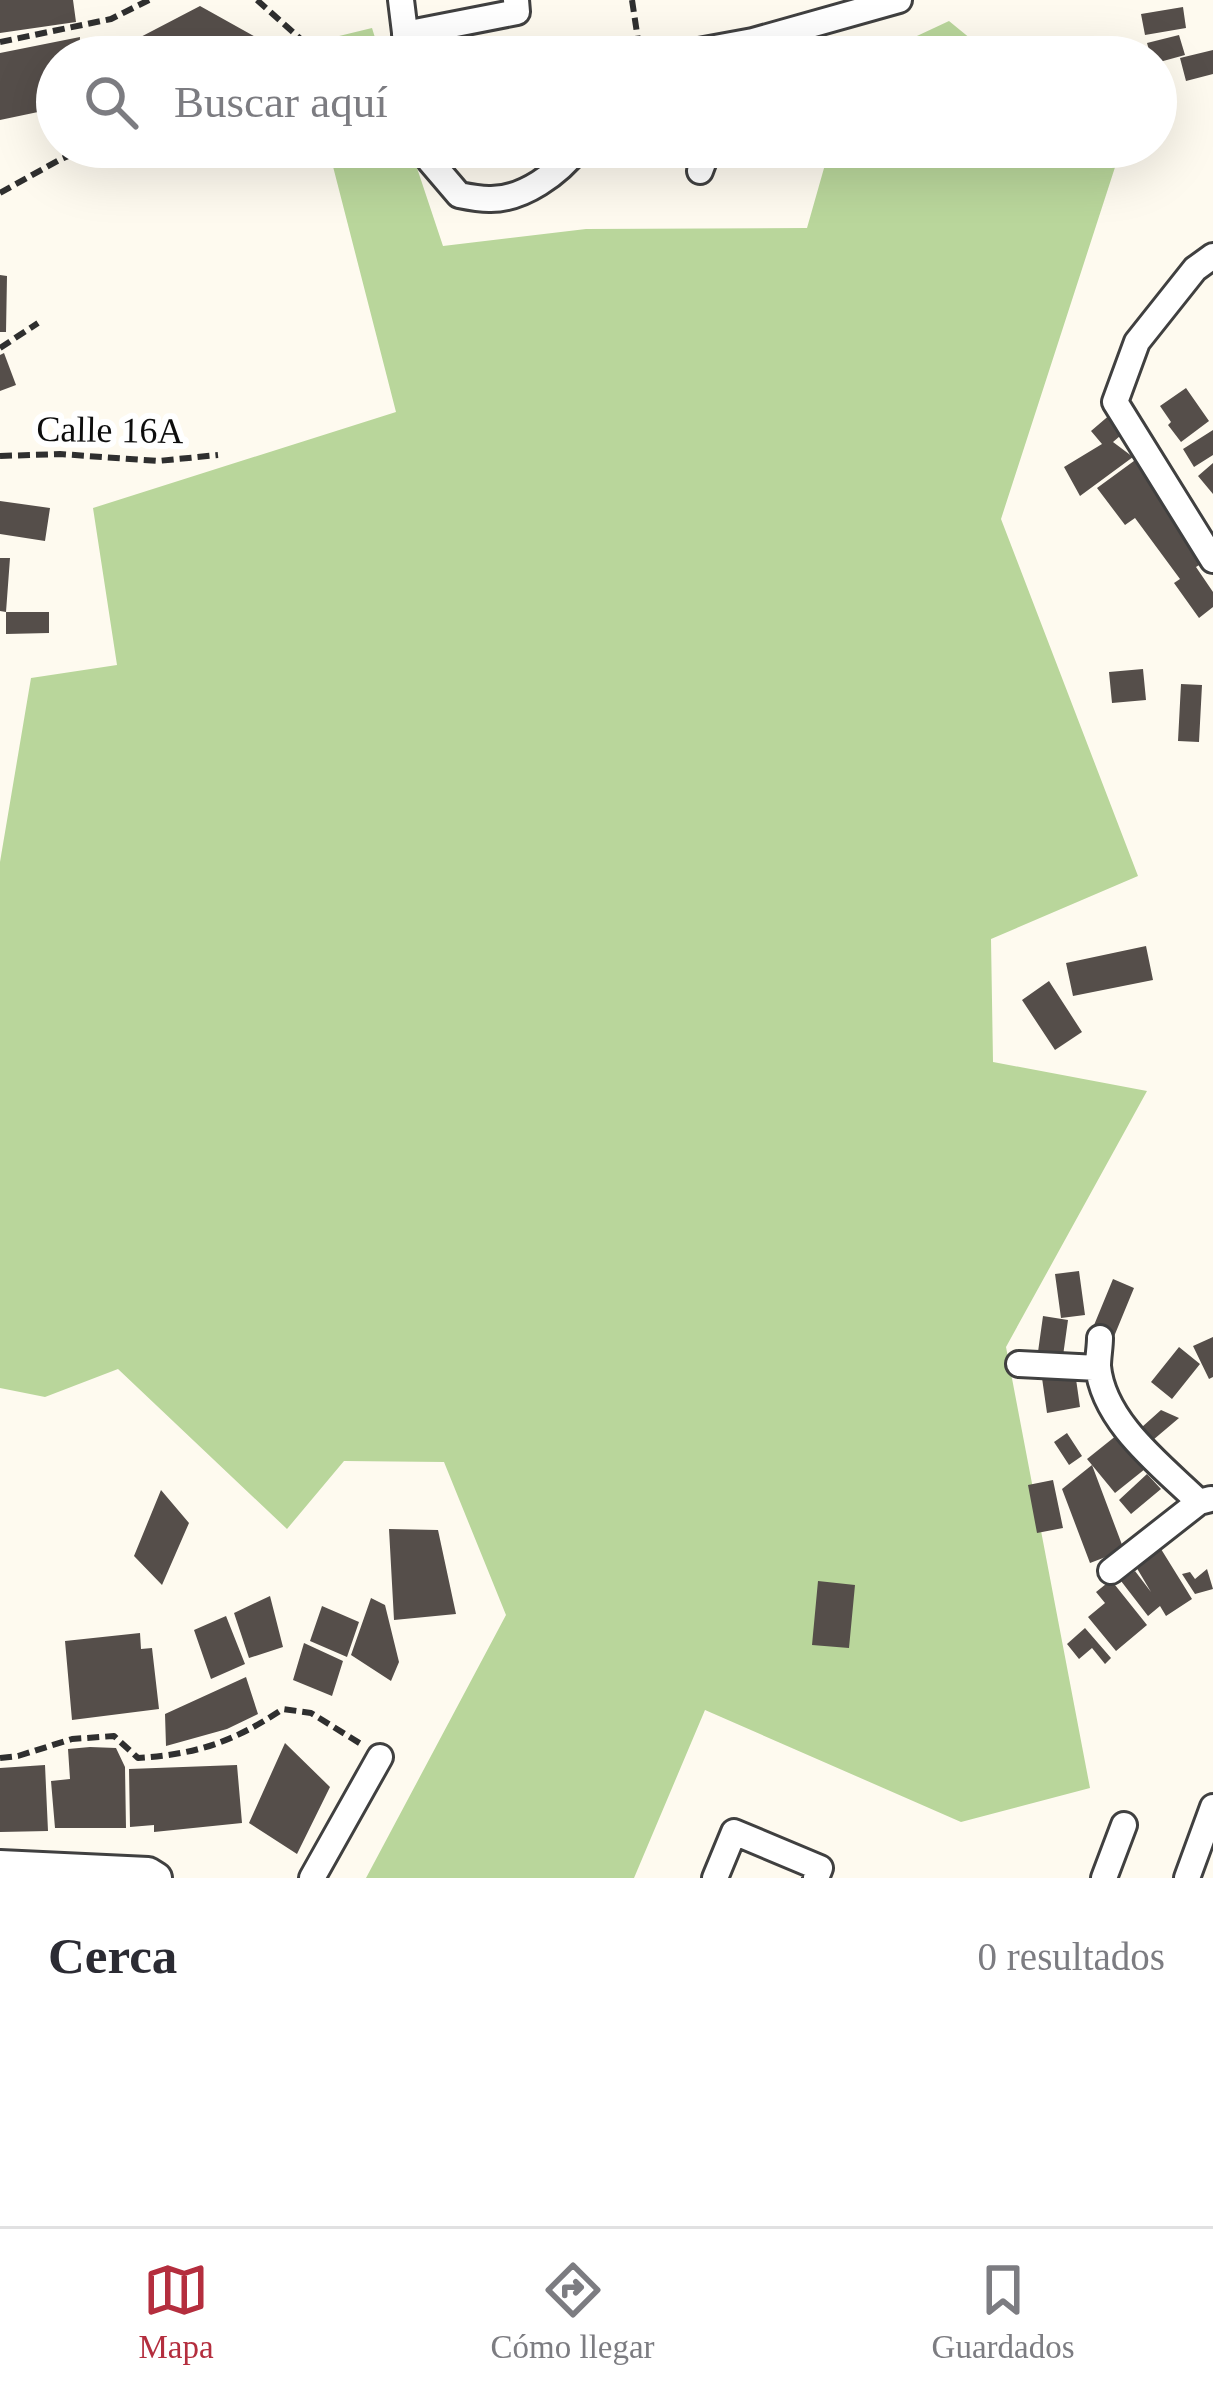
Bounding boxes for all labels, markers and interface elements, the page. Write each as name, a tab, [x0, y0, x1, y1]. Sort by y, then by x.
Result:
search box	[36, 36, 1177, 168]
icon: search	[78, 69, 144, 135]
text: Buscar aquí	[174, 77, 388, 127]
street label: Calle 16A	[36, 409, 184, 451]
text: Cerca	[48, 1928, 177, 1984]
text: 0 resultados	[978, 1935, 1165, 1978]
tab: Mapa	[138, 2257, 214, 2366]
tab: Cómo llegar	[491, 2257, 655, 2366]
tab: Guardados	[932, 2257, 1075, 2366]

